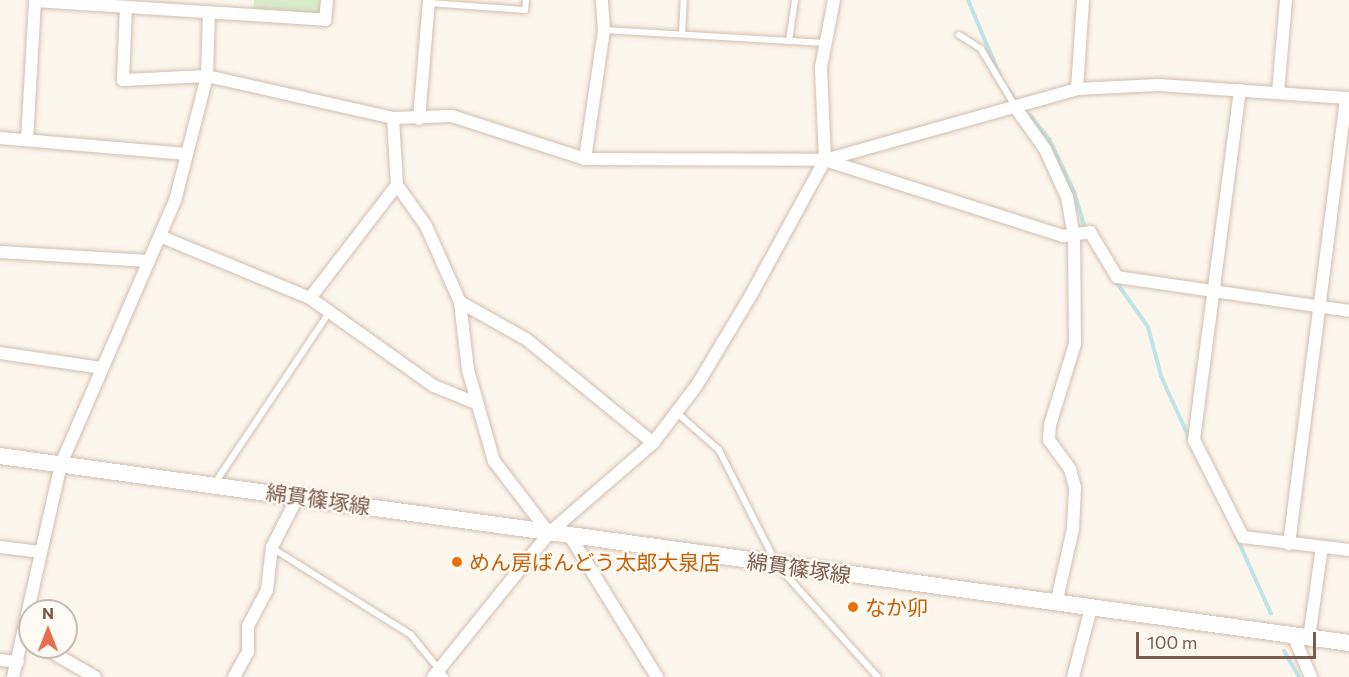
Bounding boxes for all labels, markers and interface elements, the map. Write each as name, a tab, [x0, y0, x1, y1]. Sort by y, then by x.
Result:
street label: 綿貫篠塚線	[264, 479, 372, 519]
street label: 綿貫篠塚線	[745, 548, 853, 588]
place label: めん房ばんどう太郎大泉店	[469, 549, 721, 575]
marker: めん房ばんどう太郎大泉店	[450, 555, 464, 569]
place label: なか卯	[865, 594, 928, 620]
north arrow	[18, 599, 78, 659]
marker: なか卯	[846, 600, 860, 614]
text: N	[42, 603, 54, 622]
scale bar	[1139, 620, 1319, 658]
text: 100 m	[1147, 631, 1197, 653]

